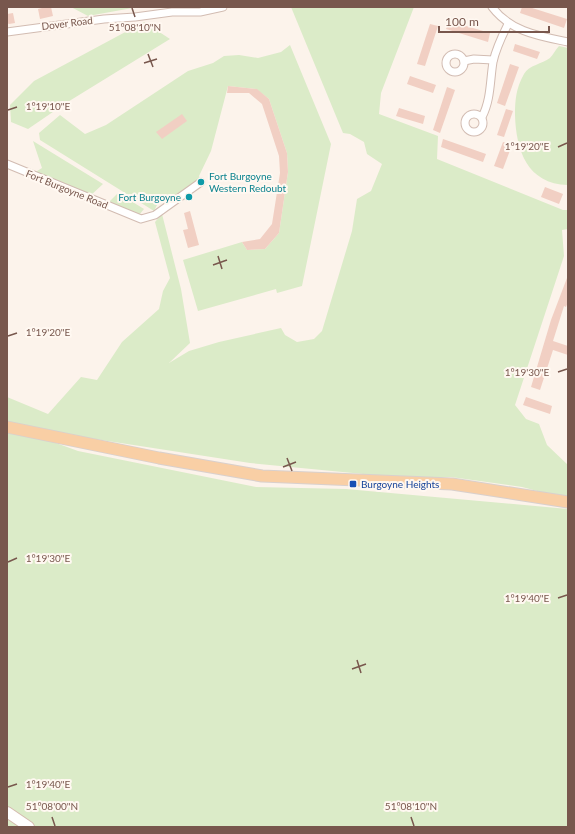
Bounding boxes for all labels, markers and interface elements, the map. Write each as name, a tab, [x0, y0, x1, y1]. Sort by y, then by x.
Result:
scale bar	[439, 8, 549, 34]
street label: Dover Road	[41, 14, 93, 32]
text: 100 m	[445, 14, 479, 29]
text: 51°08'10"N	[109, 21, 161, 33]
text: 1°19'10"E	[26, 100, 71, 112]
text: 1°19'20"E	[505, 140, 550, 152]
street label: Fort Burgoyne Road	[24, 167, 110, 211]
place label: Fort Burgoyne Western Redoubt	[209, 170, 287, 194]
marker: Fort Burgoyne Western Redoubt	[196, 177, 206, 187]
place label: Fort Burgoyne	[118, 191, 181, 203]
marker: Fort Burgoyne	[184, 192, 194, 202]
text: 1°19'20"E	[26, 326, 71, 338]
text: 1°19'30"E	[505, 366, 550, 378]
place label: Burgoyne Heights	[361, 478, 439, 490]
marker: Burgoyne Heights	[348, 479, 358, 489]
text: 1°19'30"E	[26, 552, 71, 564]
text: 1°19'40"E	[505, 592, 550, 604]
text: 1°19'40"E	[26, 778, 71, 790]
text: 51°08'00"N	[26, 800, 78, 812]
text: 51°08'10"N	[385, 800, 437, 812]

